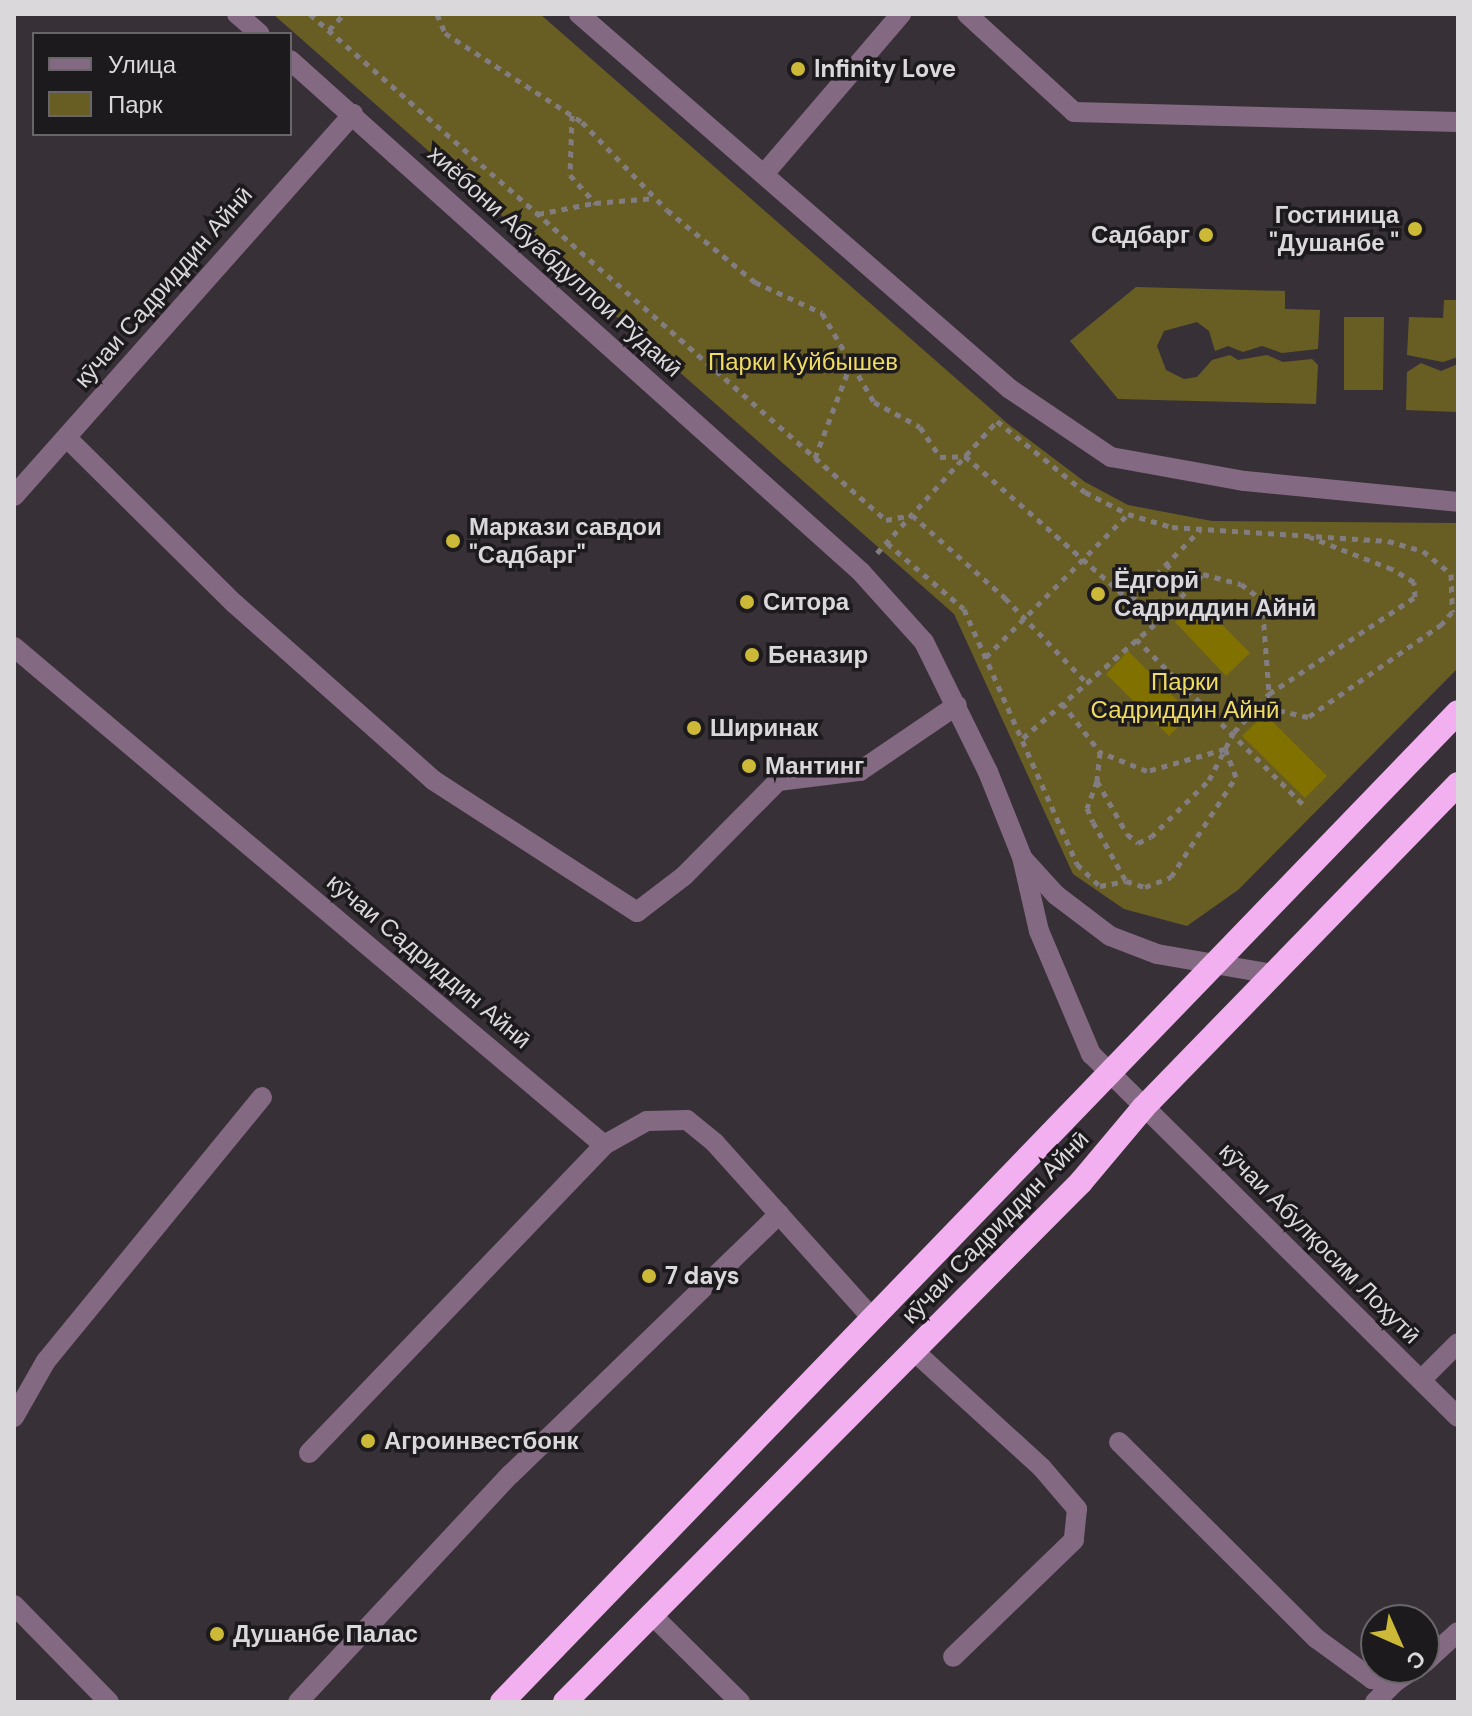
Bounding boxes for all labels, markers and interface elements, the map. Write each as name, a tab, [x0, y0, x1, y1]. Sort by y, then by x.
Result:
legend	[32, 32, 292, 136]
text: Улица	[108, 49, 176, 80]
place label: Infinity Love	[814, 55, 956, 83]
marker: Infinity Love	[789, 60, 807, 78]
text: Парк	[108, 89, 162, 120]
street label: хиёбони Абуабдуллои Рӯдакӣ	[422, 139, 688, 383]
street label: кӯчаи Садриддин Айнӣ	[68, 181, 258, 393]
place label: Гостиница "Душанбе "	[1269, 201, 1399, 257]
marker: Гостиница "Душанбе "	[1406, 220, 1424, 238]
place label: Садбарг	[1091, 221, 1190, 249]
marker: Садбарг	[1197, 226, 1215, 244]
park label: Парки Куйбышев	[708, 348, 898, 376]
place label: Маркази савдои "Садбарг"	[469, 513, 662, 569]
marker: Маркази савдои "Садбарг"	[444, 532, 462, 550]
place label: Ёдгорӣ Садриддин Айнӣ	[1114, 566, 1316, 622]
marker: Ёдгорӣ Садриддин Айнӣ	[1089, 585, 1107, 603]
place label: Ситора	[763, 588, 849, 616]
marker: Ситора	[738, 593, 756, 611]
place label: Беназир	[768, 641, 868, 669]
marker: Беназир	[743, 646, 761, 664]
park label: Парки Садриддин Айнӣ	[1091, 668, 1279, 724]
place label: Ширинак	[710, 714, 818, 742]
marker: Ширинак	[685, 719, 703, 737]
place label: Мантинг	[765, 752, 864, 780]
marker: Мантинг	[740, 757, 758, 775]
street label: кӯчаи Садриддин Айнӣ	[321, 867, 537, 1055]
street label: кӯчаи Садриддин Айнӣ	[895, 1125, 1095, 1329]
street label: кӯчаи Абулқосим Лоҳутӣ	[1213, 1136, 1427, 1350]
place label: 7 days	[665, 1262, 740, 1290]
marker: 7 days	[640, 1267, 658, 1285]
place label: Агроинвестбонк	[384, 1427, 578, 1455]
marker: Агроинвестбонк	[359, 1432, 377, 1450]
north arrow	[1360, 1604, 1440, 1684]
place label: Душанбе Палас	[233, 1620, 418, 1648]
marker: Душанбе Палас	[208, 1625, 226, 1643]
text: С	[1400, 1644, 1432, 1676]

